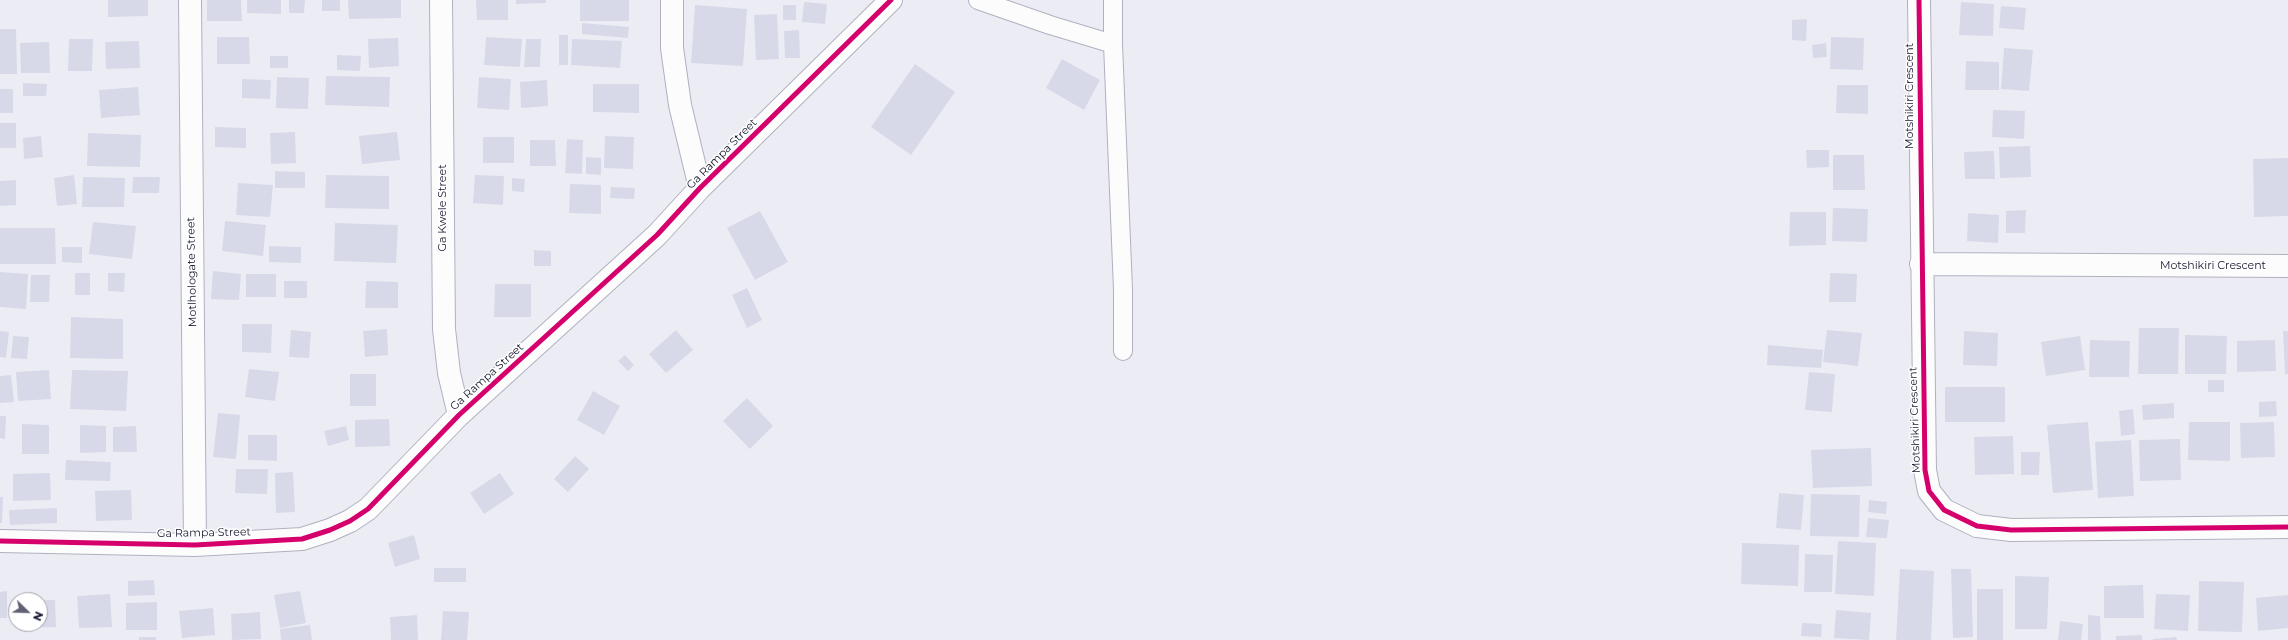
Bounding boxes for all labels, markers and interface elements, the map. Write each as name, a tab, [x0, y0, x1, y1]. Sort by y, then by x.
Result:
street label: Motshikiri Crescent	[1903, 43, 1917, 149]
street label: Ga Rampa Street	[684, 116, 760, 192]
street label: Ga Kwele Street	[436, 164, 450, 252]
street label: Motlhologate Street	[184, 217, 200, 327]
street label: Motshikiri Crescent	[2160, 259, 2266, 273]
street label: Ga Rampa Street	[448, 341, 526, 413]
street label: Motshikiri Crescent	[1907, 367, 1923, 473]
street label: Ga Rampa Street	[157, 526, 251, 540]
north arrow	[8, 592, 48, 632]
text: N	[30, 609, 46, 623]

